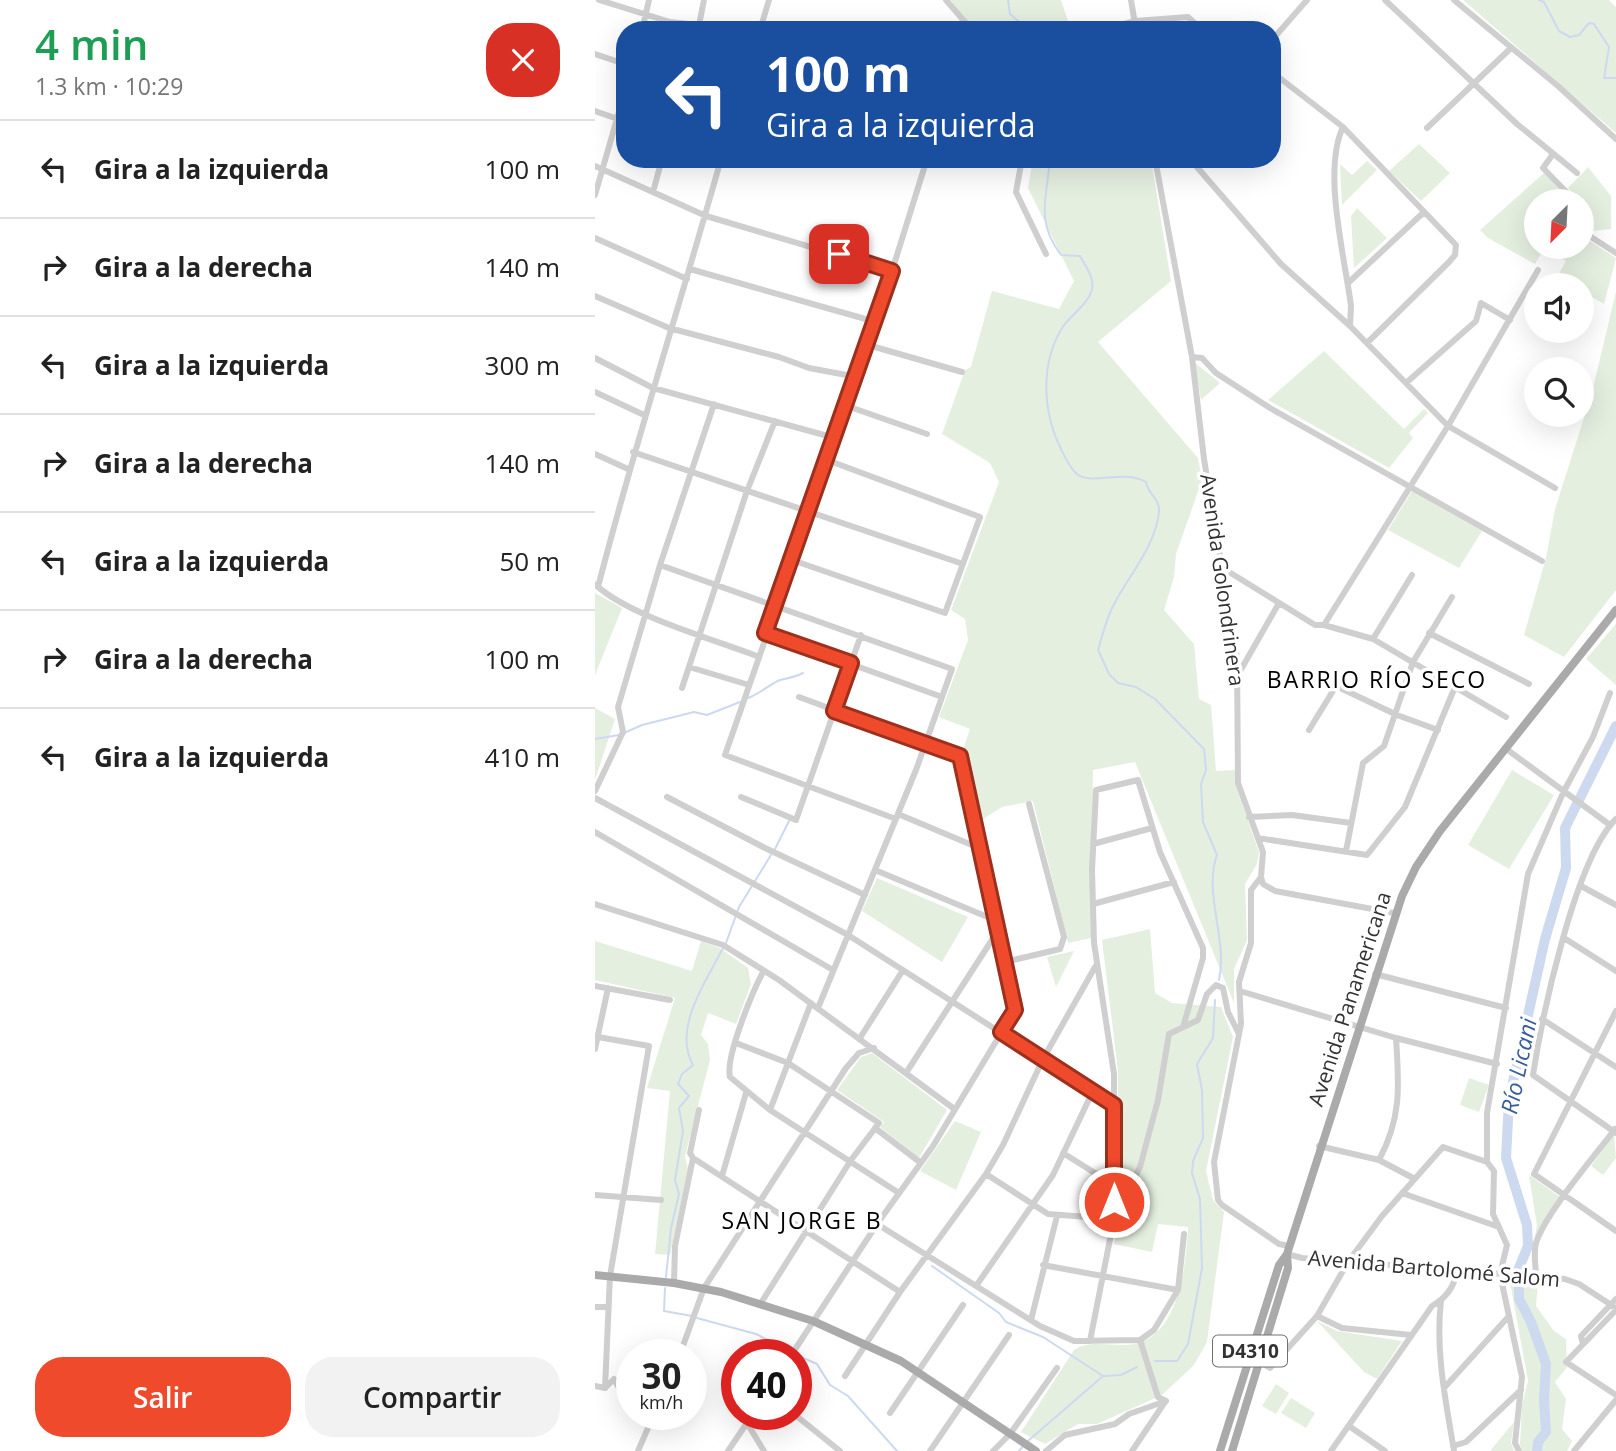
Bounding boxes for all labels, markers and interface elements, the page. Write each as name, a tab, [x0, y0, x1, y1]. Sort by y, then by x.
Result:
text: 4 min	[35, 15, 148, 72]
button: close	[486, 23, 560, 97]
text: 100 m	[766, 40, 911, 106]
icon: left	[651, 49, 742, 140]
text: 1.3 km · 10:29	[35, 70, 183, 102]
text: Gira a la izquierda	[766, 103, 1036, 146]
icon: left	[35, 150, 73, 188]
text: Gira a la izquierda	[94, 151, 329, 187]
text: 100 m	[485, 151, 560, 187]
north arrow	[1524, 189, 1594, 259]
map controls	[1524, 189, 1594, 427]
pin	[809, 224, 869, 284]
icon: arrive	[820, 235, 858, 273]
icon: right	[35, 248, 73, 286]
text: Gira a la derecha	[94, 249, 313, 285]
text: 140 m	[485, 249, 560, 285]
button: sound	[1524, 273, 1594, 343]
icon: left	[35, 346, 73, 384]
text: Gira a la izquierda	[94, 347, 329, 383]
text: 300 m	[485, 347, 560, 383]
button: search	[1524, 357, 1594, 427]
icon: right	[35, 444, 73, 482]
text: Gira a la derecha	[94, 445, 313, 481]
text: 140 m	[485, 445, 560, 481]
street label: Avenida Golondrinera	[1194, 472, 1252, 688]
icon: left	[35, 542, 73, 580]
text: Gira a la izquierda	[94, 543, 329, 579]
text: 50 m	[499, 543, 560, 579]
icon: right	[35, 640, 73, 678]
text: Gira a la derecha	[94, 641, 313, 677]
text: 100 m	[485, 641, 560, 677]
district label: BARRIO RÍO SECO	[1267, 663, 1487, 695]
icon: left	[35, 738, 73, 776]
text: Gira a la izquierda	[94, 739, 329, 775]
text: 410 m	[485, 739, 560, 775]
street label: Avenida Panamericana	[1301, 888, 1397, 1110]
water label: Río Licani	[1492, 1014, 1544, 1117]
position arrow	[1077, 1165, 1151, 1239]
district label: SAN JORGE B	[721, 1204, 883, 1236]
street label: Avenida Bartolomé Salom	[1307, 1243, 1561, 1293]
road number: D4310	[1213, 1336, 1287, 1366]
speed limit sign: 40	[721, 1339, 812, 1430]
text: 30	[641, 1352, 682, 1399]
button: Salir	[35, 1357, 291, 1437]
button: Compartir	[305, 1357, 560, 1437]
text: km/h	[640, 1390, 683, 1414]

